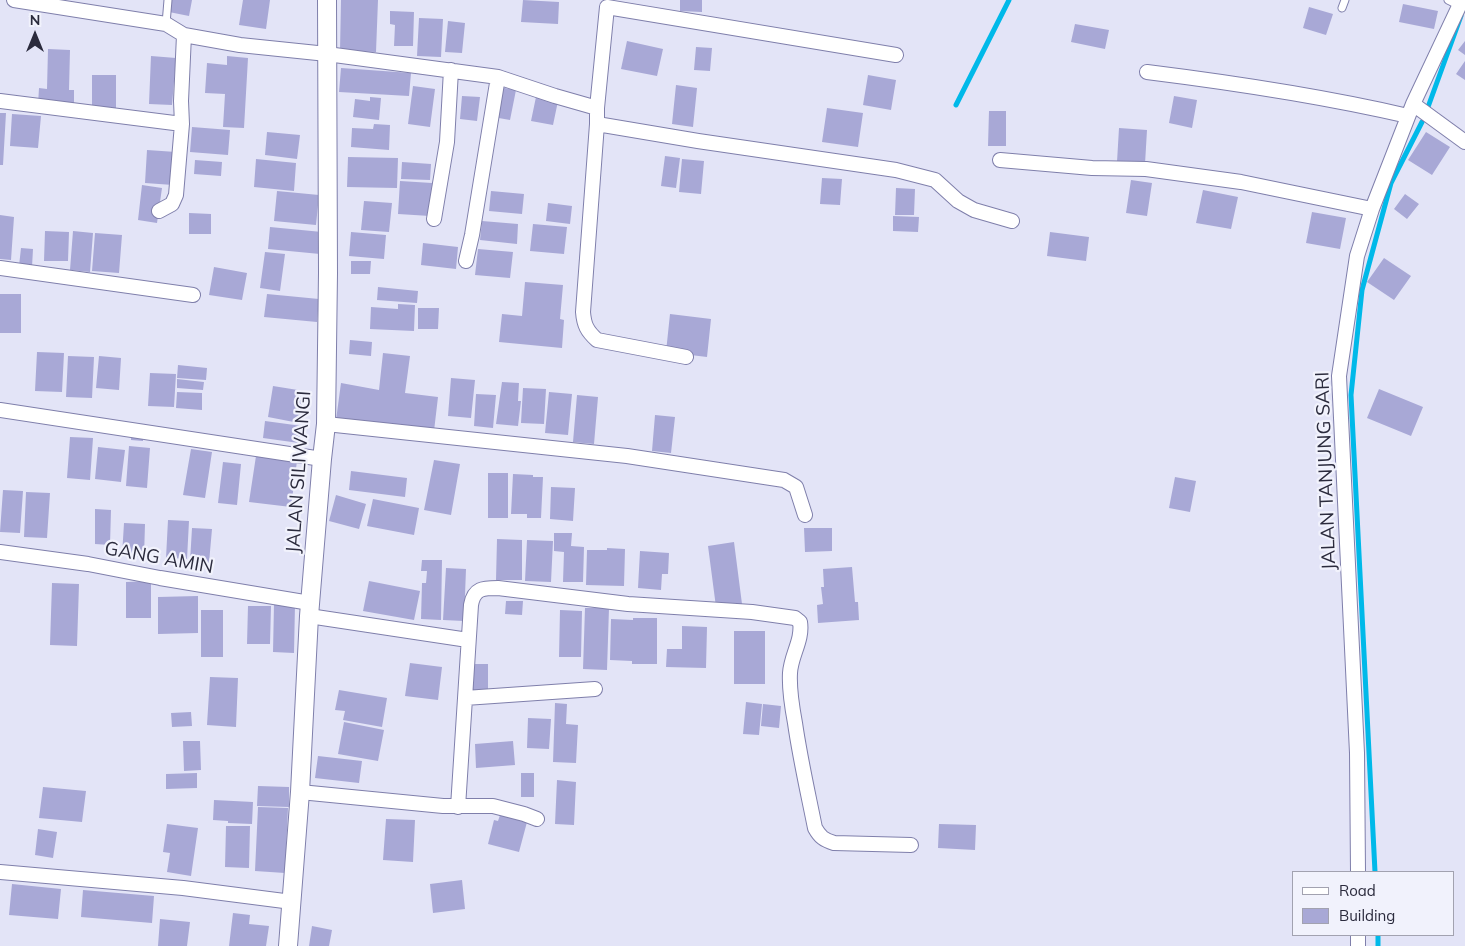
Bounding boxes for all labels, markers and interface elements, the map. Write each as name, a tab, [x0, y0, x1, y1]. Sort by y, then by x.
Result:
north arrow	[10, 10, 60, 60]
text: N	[30, 11, 40, 29]
street label: JALAN TANJUNG SARI	[1311, 371, 1341, 571]
street label: JALAN SILIWANGI	[282, 390, 316, 554]
street label: GANG AMIN	[103, 537, 215, 579]
legend	[1292, 871, 1455, 936]
text: Road	[1339, 881, 1376, 900]
text: Building	[1339, 906, 1395, 925]

